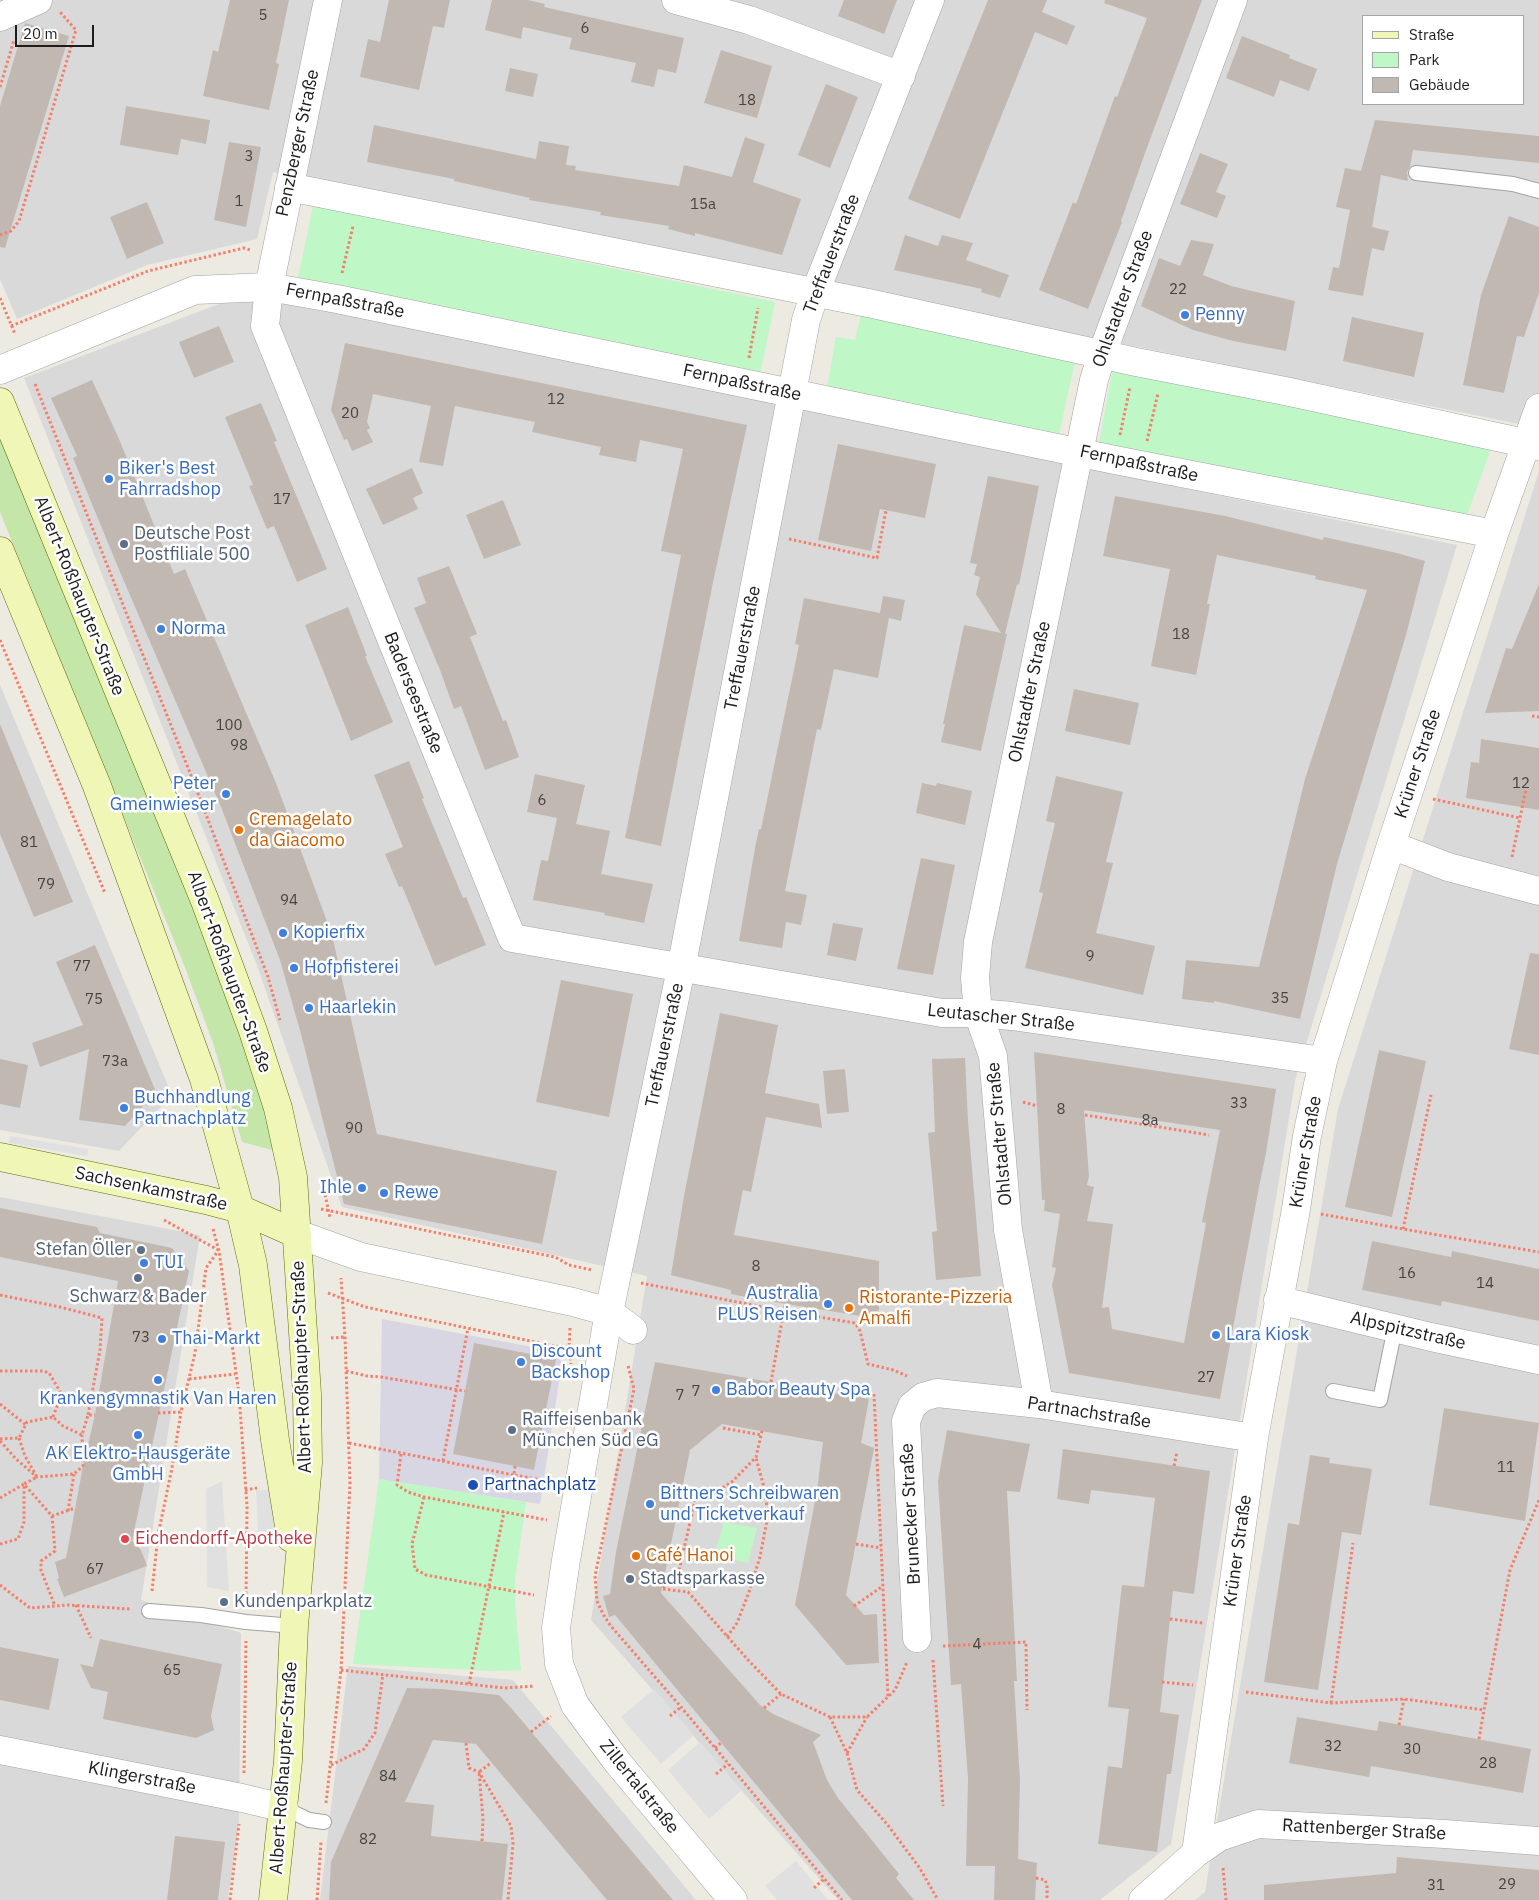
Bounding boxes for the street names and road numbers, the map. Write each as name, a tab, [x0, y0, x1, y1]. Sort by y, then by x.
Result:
street label: Penzberger Straße	[272, 67, 324, 219]
street label: Treffauerstraße	[799, 191, 865, 317]
street label: Ohlstadter Straße	[1088, 228, 1158, 370]
street label: Fernpaßstraße	[284, 279, 406, 323]
street label: Fernpaßstraße	[681, 360, 803, 406]
street label: Fernpaßstraße	[1078, 441, 1200, 487]
street label: Albert-Roßhaupter-Straße	[29, 493, 129, 699]
street label: Treffauerstraße	[720, 584, 766, 712]
street label: Ohlstadter Straße	[1004, 619, 1056, 765]
street label: Baderseestraße	[379, 629, 447, 757]
street label: Krüner Straße	[1390, 707, 1446, 821]
street label: Albert-Roßhaupter-Straße	[182, 868, 276, 1076]
street label: Treffauerstraße	[641, 981, 689, 1109]
street label: Leutascher Straße	[926, 1000, 1076, 1036]
street label: Ohlstadter Straße	[983, 1061, 1017, 1207]
street label: Krüner Straße	[1286, 1094, 1326, 1210]
street label: Sachsenkamstraße	[73, 1162, 229, 1216]
street label: Albert-Roßhaupter-Straße	[287, 1260, 317, 1474]
street label: Alpspitzstraße	[1348, 1307, 1468, 1355]
street label: Partnachstraße	[1026, 1393, 1152, 1433]
street label: Brunecker Straße	[896, 1443, 926, 1585]
street label: Krüner Straße	[1219, 1493, 1257, 1609]
street label: Albert-Roßhaupter-Straße	[266, 1661, 302, 1875]
street label: Zillertalstraße	[595, 1736, 683, 1838]
street label: Klingerstraße	[86, 1757, 198, 1799]
street label: Rattenberger Straße	[1281, 1815, 1447, 1845]

